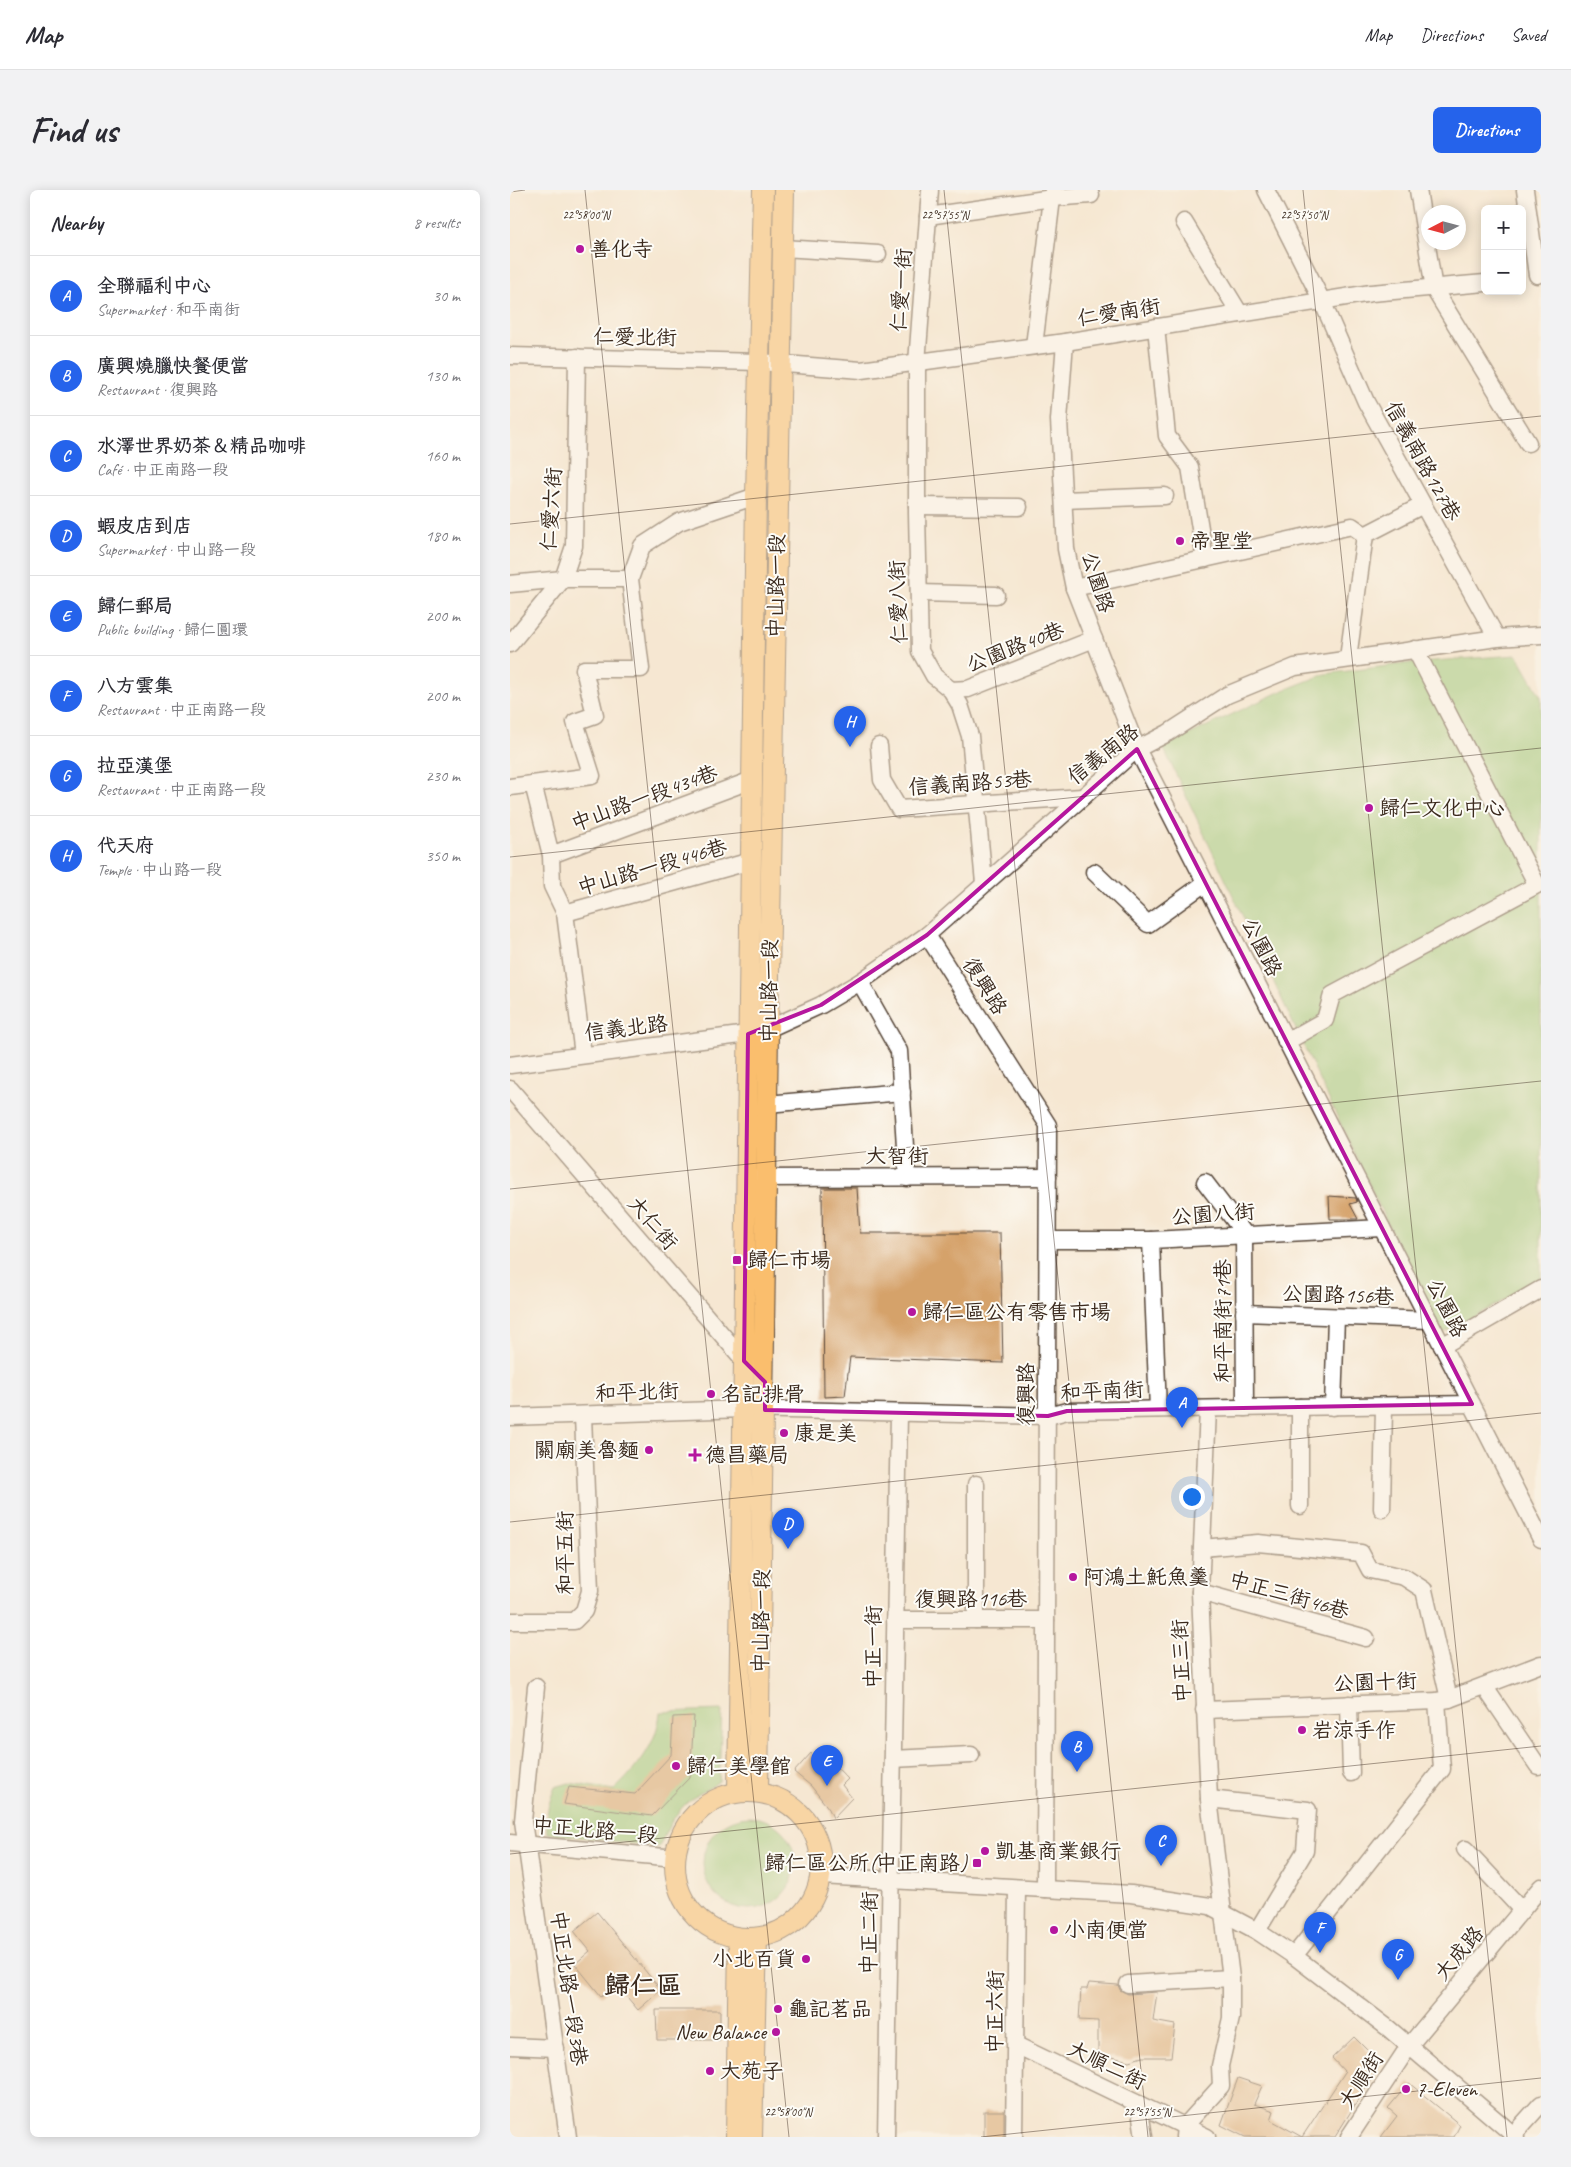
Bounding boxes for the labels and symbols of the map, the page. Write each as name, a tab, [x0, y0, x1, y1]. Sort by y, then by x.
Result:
north arrow	[1421, 205, 1466, 250]
text: 22°58'00"N	[562, 207, 611, 223]
text: 22°57'55"N	[921, 207, 970, 223]
text: 22°57'50"N	[1280, 207, 1329, 223]
place label: 善化寺	[590, 236, 653, 262]
marker: 善化寺	[574, 243, 586, 255]
street label: 仁愛一街	[885, 247, 917, 333]
street label: 仁愛南街	[1075, 293, 1163, 331]
street label: 仁愛北街	[593, 323, 677, 351]
street label: 信義南路127巷	[1379, 396, 1467, 526]
street label: 仁愛六街	[535, 466, 567, 552]
place label: 帝聖堂	[1190, 528, 1253, 554]
street label: 中山路一段	[762, 533, 790, 639]
marker: 帝聖堂	[1174, 535, 1186, 547]
street label: 公園路	[1076, 548, 1120, 616]
street label: 仁愛八街	[884, 560, 912, 644]
street label: 公園路40巷	[962, 616, 1068, 678]
pin: H	[834, 706, 866, 747]
street label: 信義南路	[1062, 718, 1144, 790]
street label: 中山路一段434巷	[567, 759, 721, 837]
street label: 信義南路53巷	[907, 766, 1033, 800]
place label: 歸仁文化中心	[1379, 795, 1505, 821]
marker: 歸仁文化中心	[1363, 802, 1375, 814]
street label: 中山路一段446巷	[574, 833, 730, 901]
street label: 公園路	[1236, 913, 1288, 981]
street label: 中山路一段	[755, 938, 783, 1044]
street label: 復興路	[957, 952, 1013, 1020]
street label: 信義北路	[583, 1010, 669, 1046]
street label: 大智街	[866, 1143, 929, 1169]
street label: 大仁街	[623, 1191, 683, 1255]
street label: 公園八街	[1170, 1198, 1256, 1230]
place label: 歸仁市場	[747, 1247, 831, 1273]
marker: 歸仁市場	[731, 1254, 743, 1266]
street label: 和平南街71巷	[1210, 1259, 1236, 1383]
street label: 公園路	[1421, 1274, 1473, 1342]
street label: 公園路156巷	[1281, 1280, 1395, 1310]
place label: 歸仁區公有零售市場	[922, 1299, 1111, 1325]
marker: 歸仁區公有零售市場	[906, 1306, 918, 1318]
street label: 復興路	[1013, 1363, 1039, 1426]
street label: 和平南街	[1059, 1376, 1145, 1406]
street label: 和平北街	[595, 1378, 679, 1406]
place label: 名記排骨	[721, 1381, 805, 1407]
pin: A	[1166, 1387, 1198, 1428]
marker: 名記排骨	[705, 1388, 717, 1400]
place label: 康是美	[794, 1420, 857, 1446]
marker: 康是美	[778, 1427, 790, 1439]
place label: 關廟美魯麵	[534, 1437, 639, 1463]
place label: 德昌藥局	[705, 1442, 789, 1468]
marker: 關廟美魯麵	[643, 1444, 655, 1456]
marker: 德昌藥局	[689, 1449, 701, 1461]
your location	[1179, 1484, 1205, 1510]
pin: D	[772, 1508, 804, 1549]
street label: 和平五街	[552, 1511, 578, 1595]
place label: 阿鴻土魠魚羹	[1083, 1564, 1209, 1590]
street label: 中正三街46巷	[1226, 1565, 1352, 1625]
street label: 中山路一段	[747, 1568, 775, 1674]
marker: 阿鴻土魠魚羹	[1067, 1571, 1079, 1583]
street label: 復興路116巷	[915, 1586, 1027, 1612]
street label: 中正一街	[859, 1605, 887, 1689]
street label: 中正三街	[1167, 1619, 1195, 1703]
street label: 公園十街	[1333, 1668, 1417, 1696]
place label: 岩涼手作	[1312, 1717, 1396, 1743]
marker: 岩涼手作	[1296, 1724, 1308, 1736]
pin: B	[1061, 1731, 1093, 1772]
pin: E	[811, 1745, 843, 1786]
place label: 歸仁美學館	[686, 1753, 791, 1779]
marker: 歸仁美學館	[670, 1760, 682, 1772]
street label: 中正北路一段	[531, 1812, 659, 1848]
pin: C	[1145, 1825, 1177, 1866]
place label: 凱基商業銀行	[995, 1838, 1121, 1864]
marker: 凱基商業銀行	[979, 1845, 991, 1857]
place label: 歸仁區公所(中正南路)	[764, 1850, 968, 1876]
marker: 歸仁區公所(中正南路)	[971, 1857, 983, 1869]
street label: 中正二街	[855, 1891, 883, 1975]
street label: 中正北路一段3巷	[545, 1909, 593, 2067]
pin: F	[1304, 1912, 1336, 1953]
place label: 小南便當	[1064, 1917, 1148, 1943]
street label: 大成路	[1429, 1921, 1489, 1985]
marker: 小南便當	[1048, 1924, 1060, 1936]
pin: G	[1382, 1939, 1414, 1980]
place label: 小北百貨	[712, 1946, 796, 1972]
marker: 小北百貨	[800, 1953, 812, 1965]
district label: 歸仁區	[604, 1969, 682, 2002]
street label: 中正六街	[981, 1970, 1009, 2054]
place label: 龜記茗品	[788, 1996, 872, 2022]
marker: 龜記茗品	[772, 2003, 784, 2015]
place label: New Balance	[675, 2019, 768, 2045]
marker: New Balance	[770, 2026, 782, 2038]
street label: 大順二街	[1064, 2035, 1150, 2095]
street label: 大順街	[1333, 2047, 1389, 2113]
place label: 大苑子	[720, 2058, 783, 2084]
marker: 大苑子	[704, 2065, 716, 2077]
place label: 7-Eleven	[1416, 2076, 1479, 2102]
marker: 7-Eleven	[1400, 2083, 1412, 2095]
text: 22°58'00"N	[764, 2104, 813, 2120]
text: 22°57'55"N	[1123, 2104, 1172, 2120]

